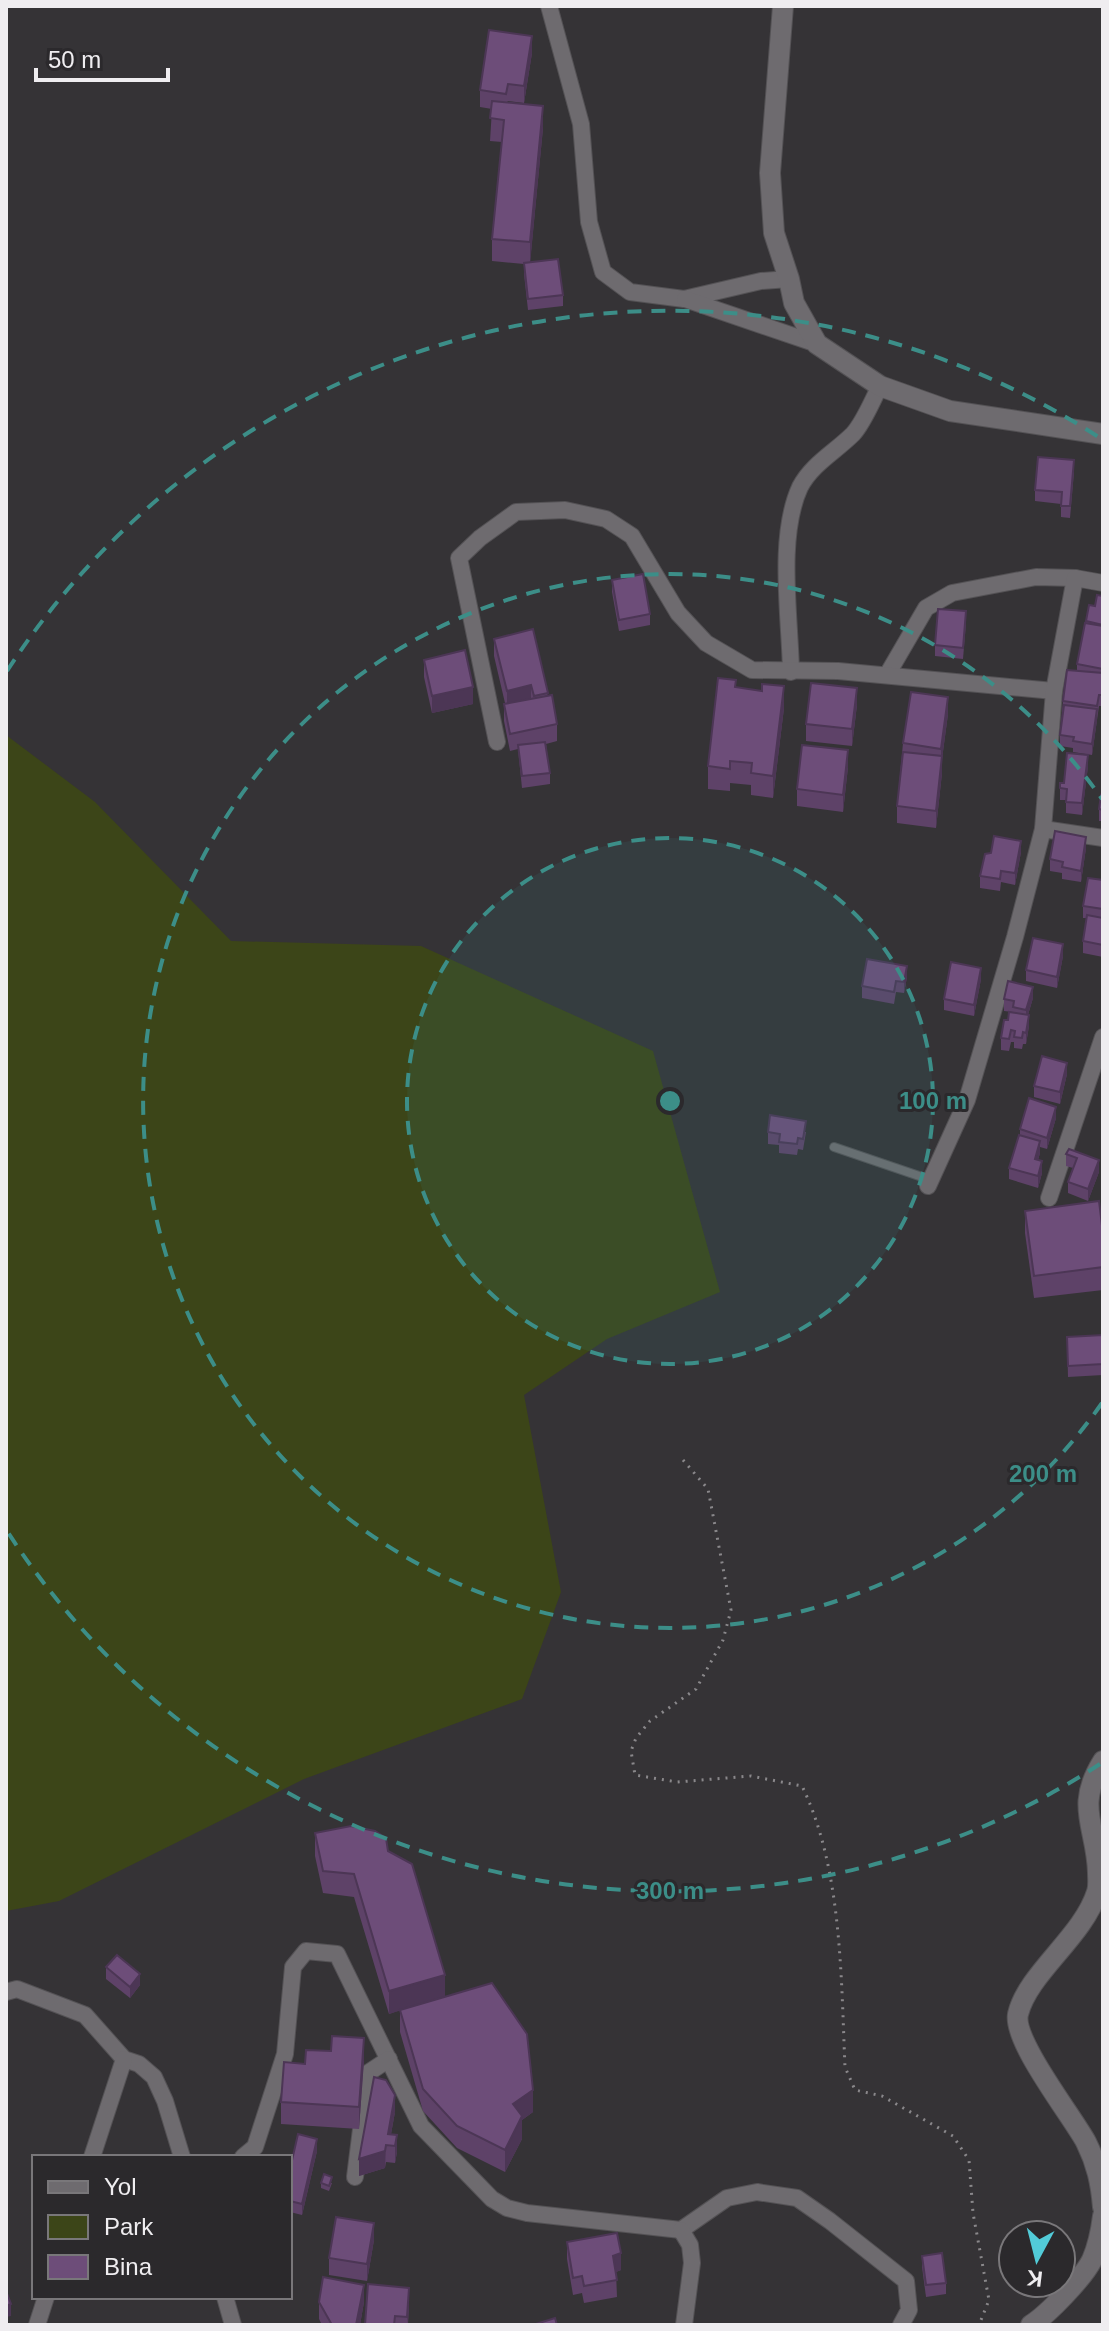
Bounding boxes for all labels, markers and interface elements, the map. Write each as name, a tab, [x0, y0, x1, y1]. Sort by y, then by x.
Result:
scale bar	[36, 32, 168, 82]
text: 50 m	[48, 46, 101, 73]
centre of rings	[656, 1087, 684, 1115]
text: 100 m	[899, 1087, 967, 1114]
text: 200 m	[1009, 1460, 1077, 1487]
text: 300 m	[636, 1877, 704, 1904]
legend	[32, 2155, 292, 2299]
text: Yol	[104, 2173, 136, 2200]
text: Park	[104, 2213, 154, 2240]
north arrow	[997, 2219, 1077, 2299]
text: Bina	[104, 2253, 153, 2280]
text: K	[1025, 2265, 1044, 2292]

